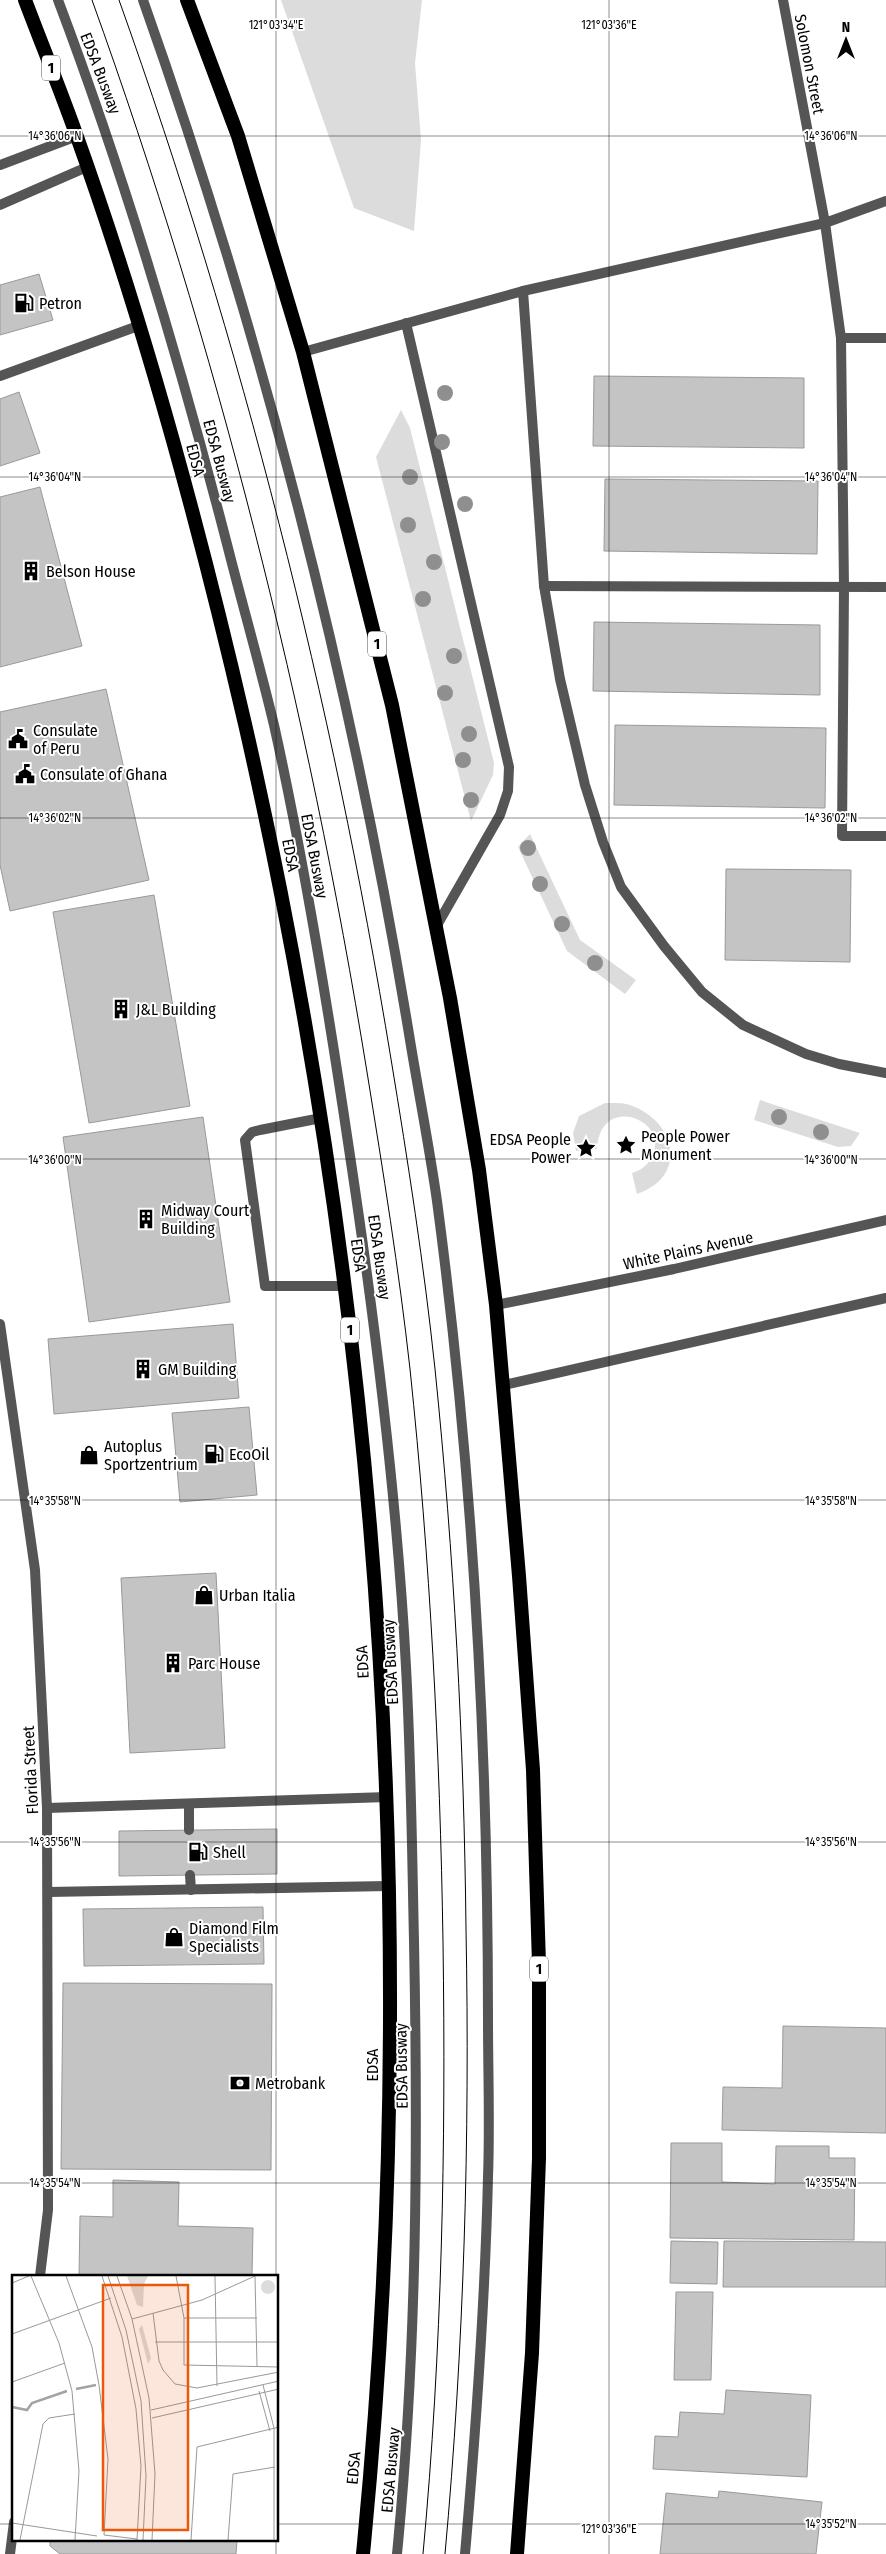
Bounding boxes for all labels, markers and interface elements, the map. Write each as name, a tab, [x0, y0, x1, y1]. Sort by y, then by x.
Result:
street label: Solomon Street	[791, 13, 829, 116]
north arrow	[821, 15, 871, 65]
text: 121°03'34"E	[249, 18, 304, 32]
text: 121°03'36"E	[581, 18, 637, 32]
text: N	[842, 19, 850, 36]
street label: EDSA Busway	[76, 30, 125, 117]
road number: 1	[42, 56, 60, 80]
text: 14°36'06"N	[28, 129, 82, 143]
text: 14°36'06"N	[804, 129, 858, 143]
fuel station icon: Petron	[13, 292, 35, 314]
place label: Petron	[39, 294, 82, 313]
street label: EDSA Busway	[199, 417, 240, 506]
street label: EDSA	[182, 442, 209, 479]
text: 14°36'04"N	[29, 470, 81, 484]
text: 14°36'04"N	[805, 470, 857, 484]
building icon: Belson House	[20, 560, 42, 582]
place label: Belson House	[46, 562, 136, 581]
road number: 1	[368, 632, 386, 656]
place label: Consulate of Peru	[33, 721, 98, 758]
public building icon: Consulate of Peru	[7, 728, 29, 750]
public building icon: Consulate of Ghana	[14, 763, 36, 785]
place label: Consulate of Ghana	[40, 765, 167, 784]
text: 14°36'02"N	[29, 811, 81, 825]
text: 14°36'02"N	[805, 811, 857, 825]
street label: EDSA Busway	[297, 812, 332, 901]
street label: EDSA	[278, 837, 303, 874]
building icon: J&L Building	[110, 998, 132, 1020]
place label: J&L Building	[136, 1000, 216, 1019]
place label: People Power Monument	[641, 1127, 730, 1164]
place label: EDSA People Power	[489, 1130, 571, 1167]
place icon: People Power Monument	[615, 1134, 637, 1156]
place icon: EDSA People Power	[575, 1137, 597, 1159]
text: 14°36'00"N	[28, 1153, 82, 1167]
text: 14°36'00"N	[804, 1153, 858, 1167]
place label: Midway Court Building	[161, 1201, 250, 1238]
building icon: Midway Court Building	[135, 1208, 157, 1230]
street label: EDSA Busway	[364, 1213, 395, 1302]
street label: White Plains Avenue	[621, 1227, 755, 1274]
street label: EDSA	[347, 1237, 370, 1273]
road number: 1	[341, 1318, 359, 1342]
building icon: GM Building	[132, 1358, 154, 1380]
place label: GM Building	[158, 1360, 237, 1379]
place label: Autoplus Sportzentrium	[104, 1437, 198, 1474]
fuel station icon: EcoOil	[203, 1443, 225, 1465]
shop icon: Autoplus Sportzentrium	[78, 1444, 100, 1466]
place label: EcoOil	[229, 1445, 269, 1464]
text: 14°35'58"N	[29, 1494, 81, 1508]
text: 14°35'58"N	[805, 1494, 857, 1508]
shop icon: Urban Italia	[193, 1584, 215, 1606]
place label: Urban Italia	[219, 1586, 296, 1605]
street label: EDSA Busway	[379, 1618, 402, 1705]
street label: EDSA	[352, 1644, 373, 1679]
building icon: Parc House	[162, 1652, 184, 1674]
place label: Parc House	[188, 1654, 260, 1673]
street label: Florida Street	[19, 1724, 42, 1815]
text: 14°35'56"N	[29, 1835, 81, 1849]
text: 14°35'56"N	[805, 1835, 857, 1849]
fuel station icon: Shell	[187, 1841, 209, 1863]
place label: Shell	[213, 1843, 246, 1862]
place label: Diamond Film Specialists	[189, 1919, 279, 1956]
shop icon: Diamond Film Specialists	[163, 1926, 185, 1948]
road number: 1	[530, 1956, 548, 1982]
street label: EDSA Busway	[391, 2022, 412, 2109]
street label: EDSA	[363, 2048, 382, 2082]
bank icon: Metrobank	[229, 2072, 251, 2094]
place label: Metrobank	[255, 2074, 326, 2093]
text: 14°35'54"N	[29, 2176, 81, 2190]
text: 14°35'54"N	[805, 2176, 857, 2190]
inset map	[12, 2275, 279, 2542]
street label: EDSA Busway	[377, 2426, 404, 2514]
street label: EDSA	[343, 2450, 364, 2485]
text: 14°35'52"N	[805, 2517, 857, 2531]
text: 121°03'36"E	[581, 2522, 637, 2536]

